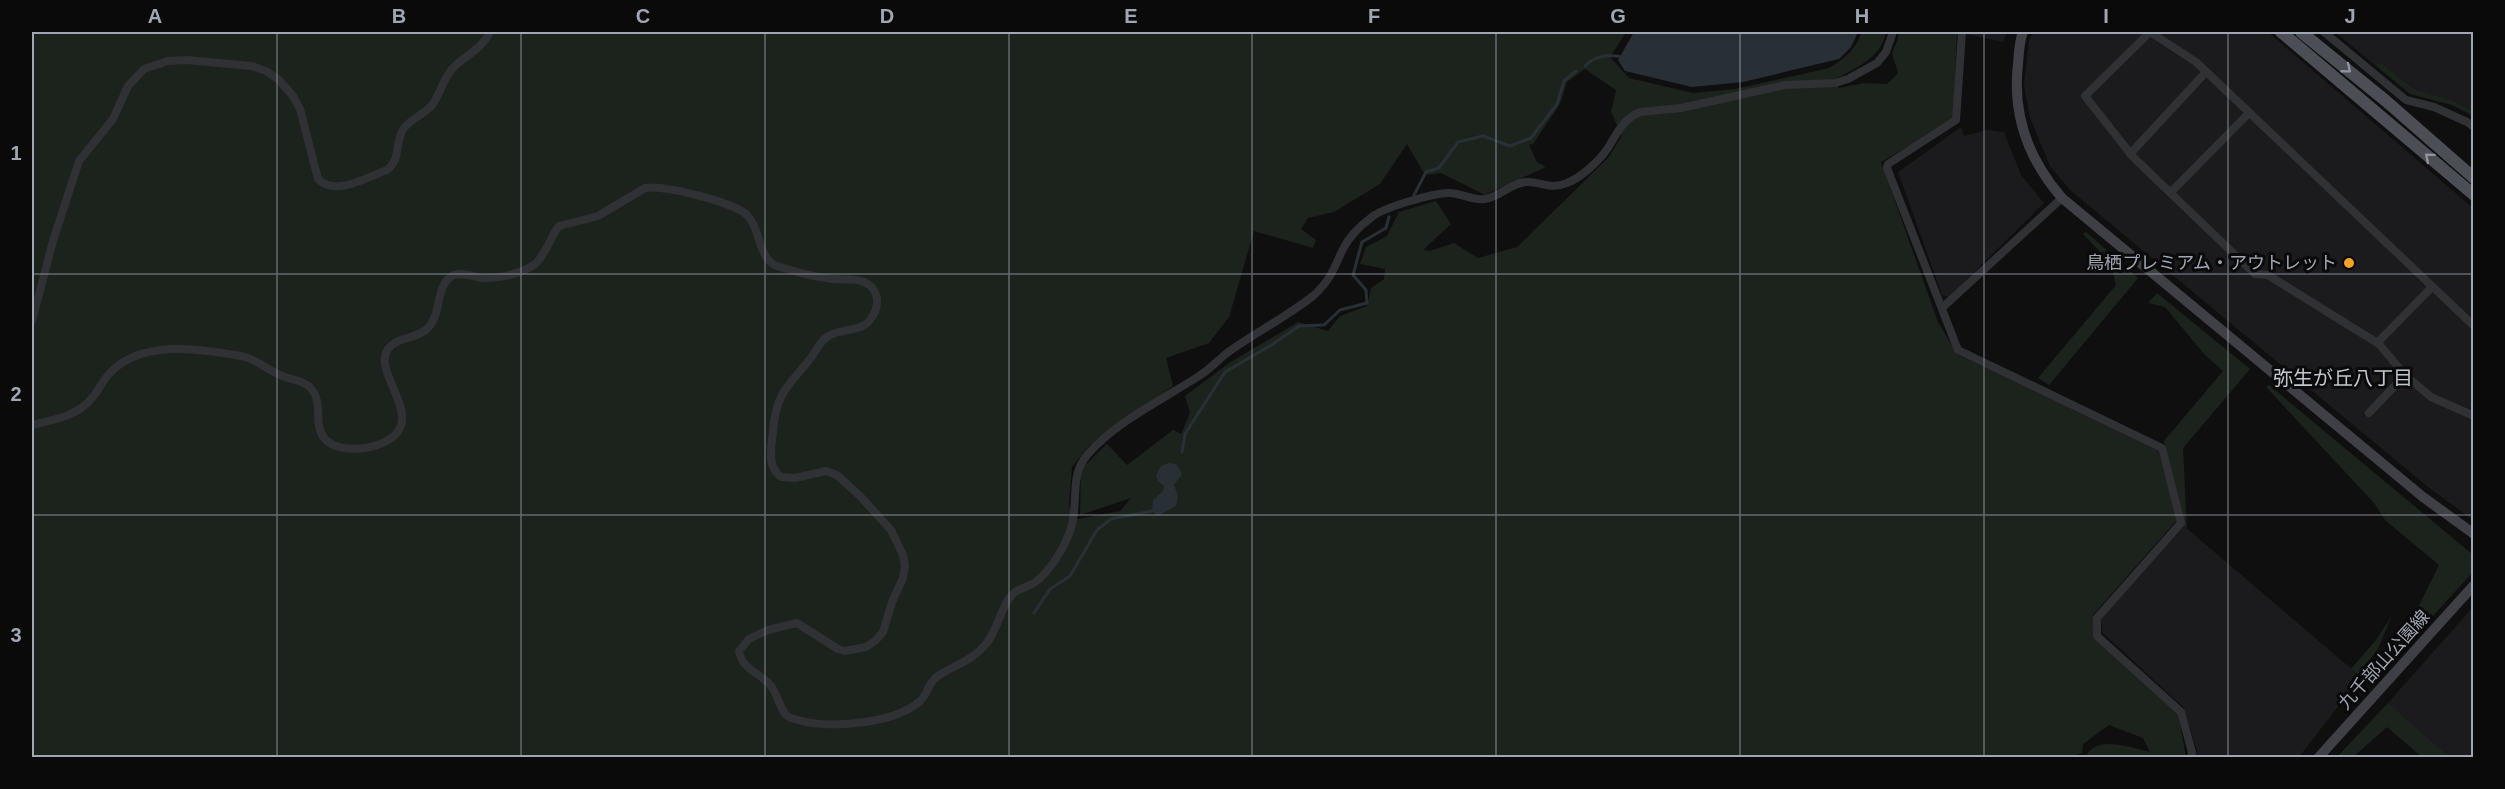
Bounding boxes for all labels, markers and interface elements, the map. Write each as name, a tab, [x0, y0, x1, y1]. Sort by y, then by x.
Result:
text: A	[148, 5, 162, 27]
text: B	[392, 5, 406, 27]
text: C	[636, 5, 650, 27]
text: D	[880, 5, 894, 27]
text: E	[1124, 5, 1138, 27]
text: F	[1368, 5, 1380, 27]
text: G	[1610, 5, 1626, 27]
text: H	[1855, 5, 1869, 27]
text: I	[2103, 5, 2109, 27]
text: J	[2344, 5, 2356, 27]
one-way arrow	[2340, 61, 2351, 72]
text: 1	[10, 142, 22, 164]
one-way arrow	[2425, 153, 2436, 164]
place label: 鳥栖プレミアム・アウトレット	[2086, 253, 2337, 273]
marker: 鳥栖プレミアム・アウトレット	[2342, 256, 2356, 270]
district label: 弥生が丘八丁目	[2273, 367, 2413, 389]
text: 2	[10, 383, 22, 405]
street label: 九千部山公園線	[2334, 606, 2434, 714]
text: 3	[10, 624, 22, 646]

